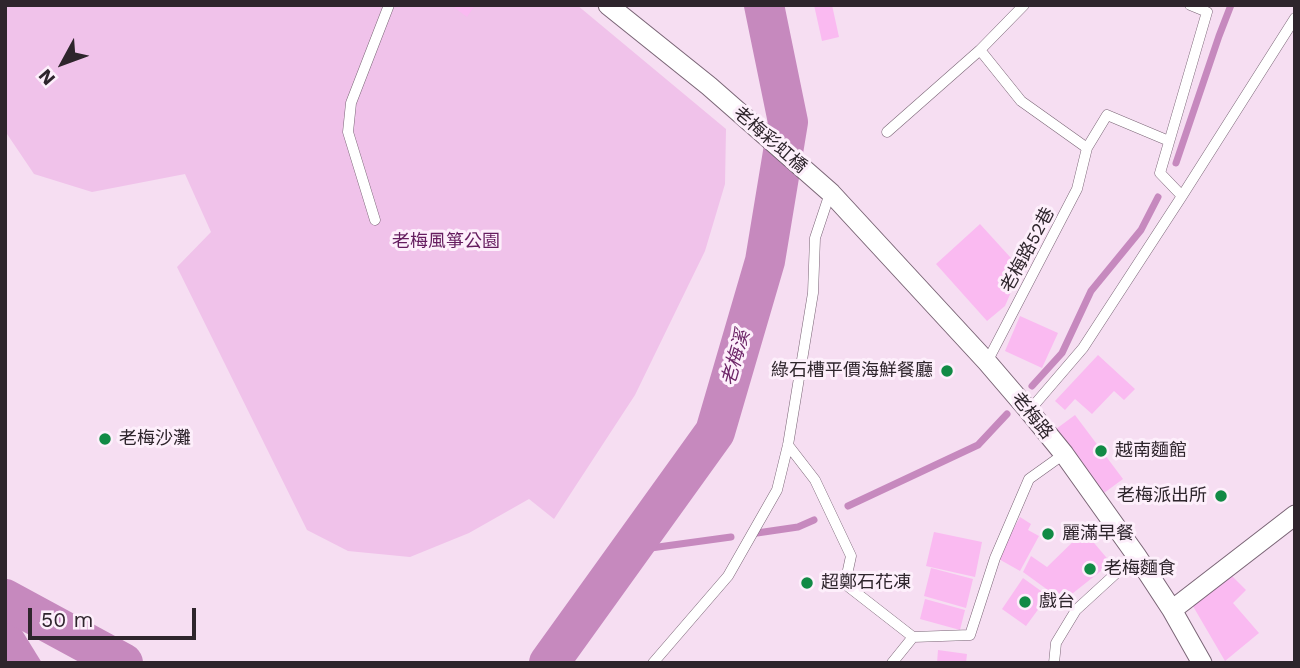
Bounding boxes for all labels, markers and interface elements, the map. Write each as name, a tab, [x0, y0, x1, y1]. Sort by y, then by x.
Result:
north arrow	[28, 28, 98, 98]
text: N	[33, 64, 60, 90]
street label: 老梅彩虹橋	[729, 102, 811, 178]
street label: 老梅路52巷	[997, 204, 1059, 296]
park label: 老梅風箏公園	[392, 231, 500, 253]
water label: 老梅溪	[717, 327, 755, 389]
place label: 綠石槽平價海鮮餐廳	[771, 360, 933, 382]
marker: 綠石槽平價海鮮餐廳	[939, 363, 955, 379]
street label: 老梅路	[1007, 388, 1057, 444]
place label: 老梅沙灘	[119, 428, 191, 450]
marker: 老梅沙灘	[97, 431, 113, 447]
place label: 越南麵館	[1115, 440, 1187, 462]
marker: 越南麵館	[1093, 443, 1109, 459]
place label: 老梅派出所	[1117, 485, 1207, 507]
marker: 老梅派出所	[1213, 488, 1229, 504]
place label: 麗滿早餐	[1062, 523, 1134, 545]
marker: 麗滿早餐	[1040, 526, 1056, 542]
place label: 老梅麵食	[1104, 558, 1176, 580]
marker: 老梅麵食	[1082, 561, 1098, 577]
place label: 超鄭石花凍	[821, 572, 911, 594]
marker: 超鄭石花凍	[799, 575, 815, 591]
place label: 戲台	[1039, 591, 1075, 613]
scale bar	[32, 594, 200, 638]
marker: 戲台	[1017, 594, 1033, 610]
text: 50 m	[41, 607, 93, 632]

